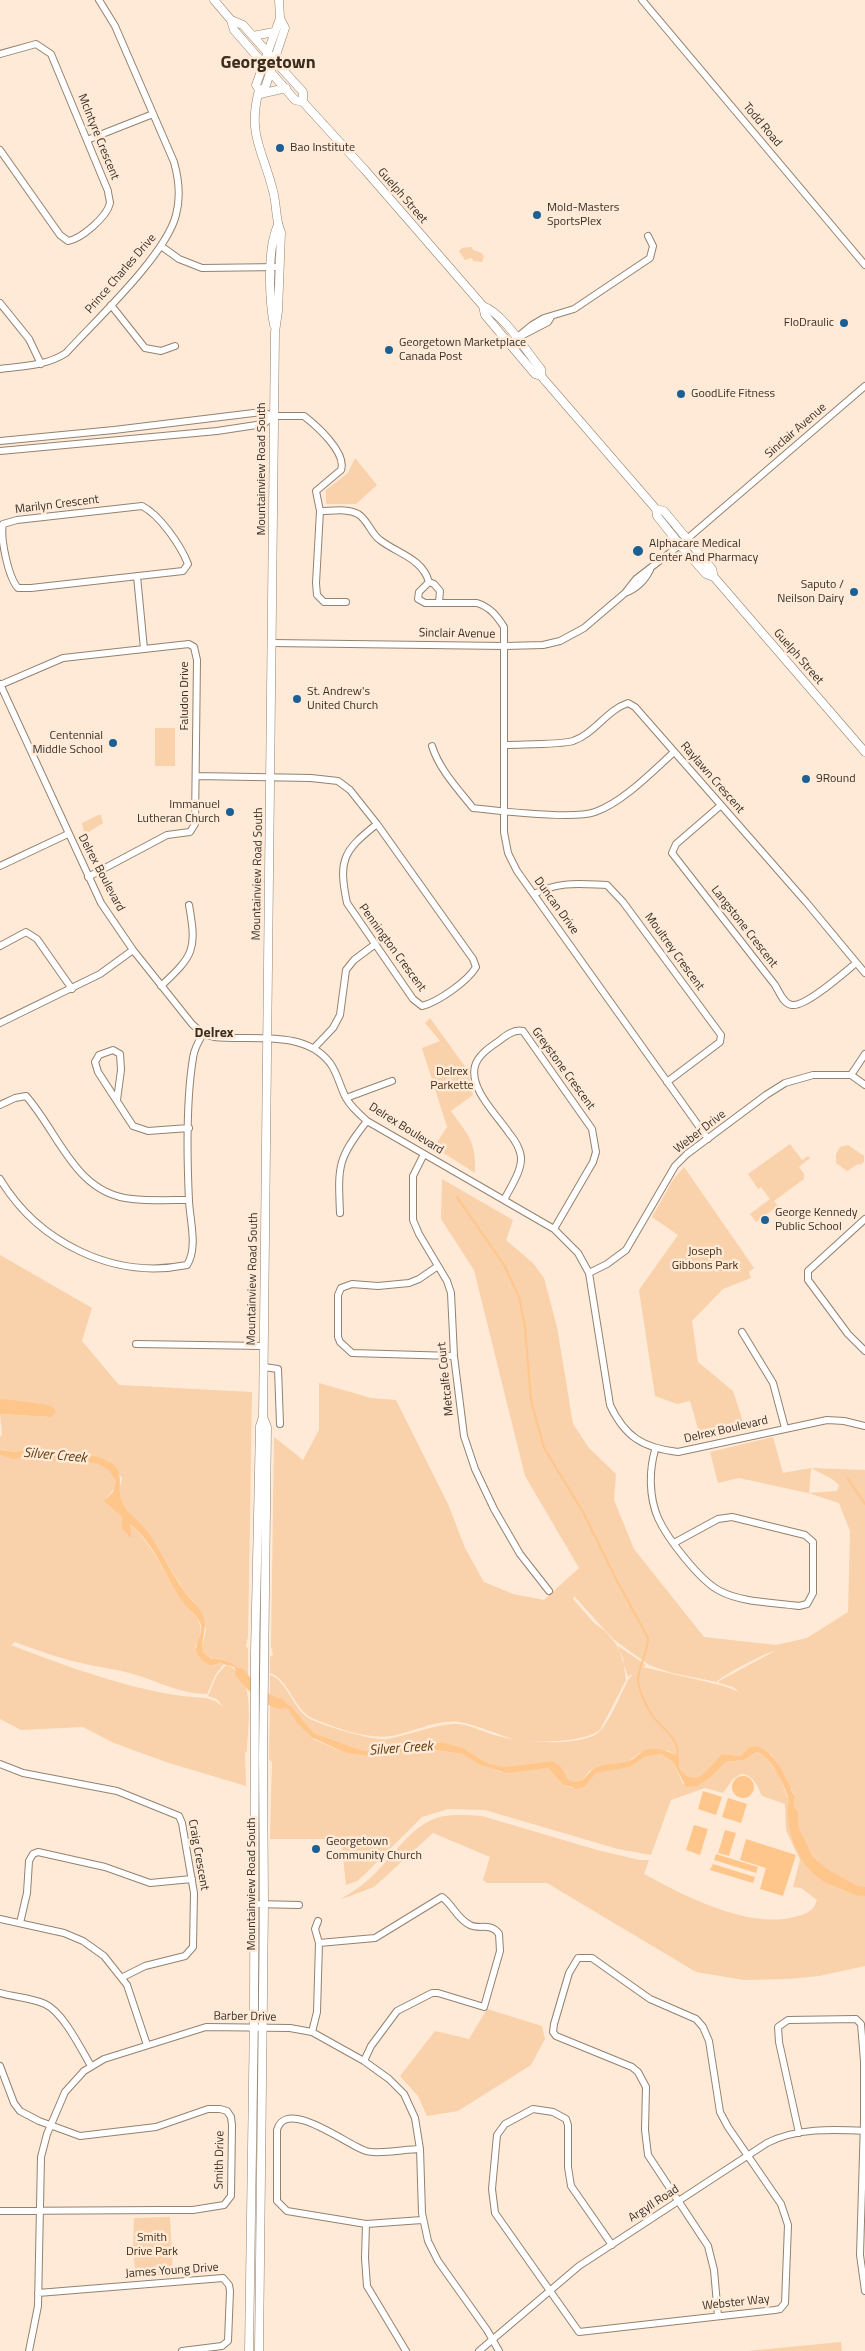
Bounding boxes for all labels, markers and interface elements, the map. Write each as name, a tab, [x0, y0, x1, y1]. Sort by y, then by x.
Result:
district label: Georgetown	[220, 53, 316, 75]
street label: McIntyre Crescent	[74, 92, 122, 182]
street label: Todd Road	[739, 100, 785, 150]
place label: Bao Institute	[290, 141, 355, 155]
marker: Bao Institute	[274, 142, 286, 154]
street label: Guelph Street	[374, 165, 430, 227]
place label: Mold-Masters SportsPlex	[547, 201, 619, 229]
marker: Mold-Masters SportsPlex	[531, 209, 543, 221]
street label: Prince Charles Drive	[83, 231, 159, 317]
place label: FloDraulic	[784, 316, 834, 330]
marker: FloDraulic	[838, 317, 850, 329]
place label: Georgetown Marketplace Canada Post	[399, 336, 526, 364]
marker: Georgetown Marketplace Canada Post	[383, 344, 395, 356]
place label: GoodLife Fitness	[691, 387, 775, 401]
marker: GoodLife Fitness	[675, 388, 687, 400]
street label: Sinclair Avenue	[762, 400, 830, 462]
street label: Mountainview Road South	[255, 402, 269, 536]
street label: Marilyn Crescent	[14, 493, 100, 517]
place label: Alphacare Medical Center And Pharmacy	[649, 537, 758, 565]
marker: Alphacare Medical Center And Pharmacy	[631, 544, 645, 558]
place label: Saputo / Neilson Dairy	[777, 578, 844, 606]
marker: Saputo / Neilson Dairy	[848, 586, 860, 598]
street label: Sinclair Avenue	[419, 626, 495, 642]
street label: Guelph Street	[770, 626, 826, 688]
street label: Faludon Drive	[178, 661, 192, 731]
place label: St. Andrew's United Church	[307, 685, 378, 713]
marker: St. Andrew's United Church	[291, 693, 303, 705]
place label: Centennial Middle School	[33, 729, 103, 757]
marker: Centennial Middle School	[107, 737, 119, 749]
street label: Raylawn Crescent	[677, 739, 747, 817]
place label: 9Round	[816, 772, 856, 786]
marker: 9Round	[800, 773, 812, 785]
place label: Immanuel Lutheran Church	[137, 798, 220, 826]
marker: Immanuel Lutheran Church	[224, 806, 236, 818]
street label: Mountainview Road South	[250, 807, 266, 941]
street label: Delrex Boulevard	[75, 832, 127, 914]
street label: Duncan Drive	[530, 875, 582, 937]
street label: Langstone Crescent	[708, 883, 780, 971]
street label: Pennington Crescent	[355, 901, 429, 995]
street label: Moultrey Crescent	[641, 911, 707, 993]
street label: Greystone Crescent	[528, 1025, 598, 1113]
district label: Delrex	[195, 1026, 233, 1042]
park label: Delrex Parkette	[430, 1065, 474, 1093]
street label: Delrex Boulevard	[366, 1100, 446, 1158]
street label: Weber Drive	[671, 1107, 729, 1157]
place label: George Kennedy Public School	[775, 1206, 858, 1234]
street label: Mountainview Road South	[245, 1212, 261, 1346]
marker: George Kennedy Public School	[759, 1214, 771, 1226]
park label: Joseph Gibbons Park	[672, 1245, 738, 1273]
street label: Metcalfe Court	[435, 1341, 457, 1417]
street label: Delrex Boulevard	[683, 1413, 769, 1447]
water label: Silver Creek	[23, 1445, 87, 1467]
water label: Silver Creek	[369, 1738, 433, 1760]
street label: Mountainview Road South	[245, 1817, 259, 1951]
street label: Craig Crescent	[185, 1818, 211, 1892]
place label: Georgetown Community Church	[326, 1835, 422, 1863]
marker: Georgetown Community Church	[310, 1843, 322, 1855]
street label: Barber Drive	[213, 2009, 277, 2025]
street label: Smith Drive	[212, 2131, 228, 2189]
street label: Argyll Road	[626, 2182, 682, 2226]
park label: Smith Drive Park	[126, 2231, 178, 2259]
street label: James Young Drive	[125, 2261, 219, 2281]
street label: Webster Way	[702, 2292, 770, 2314]

